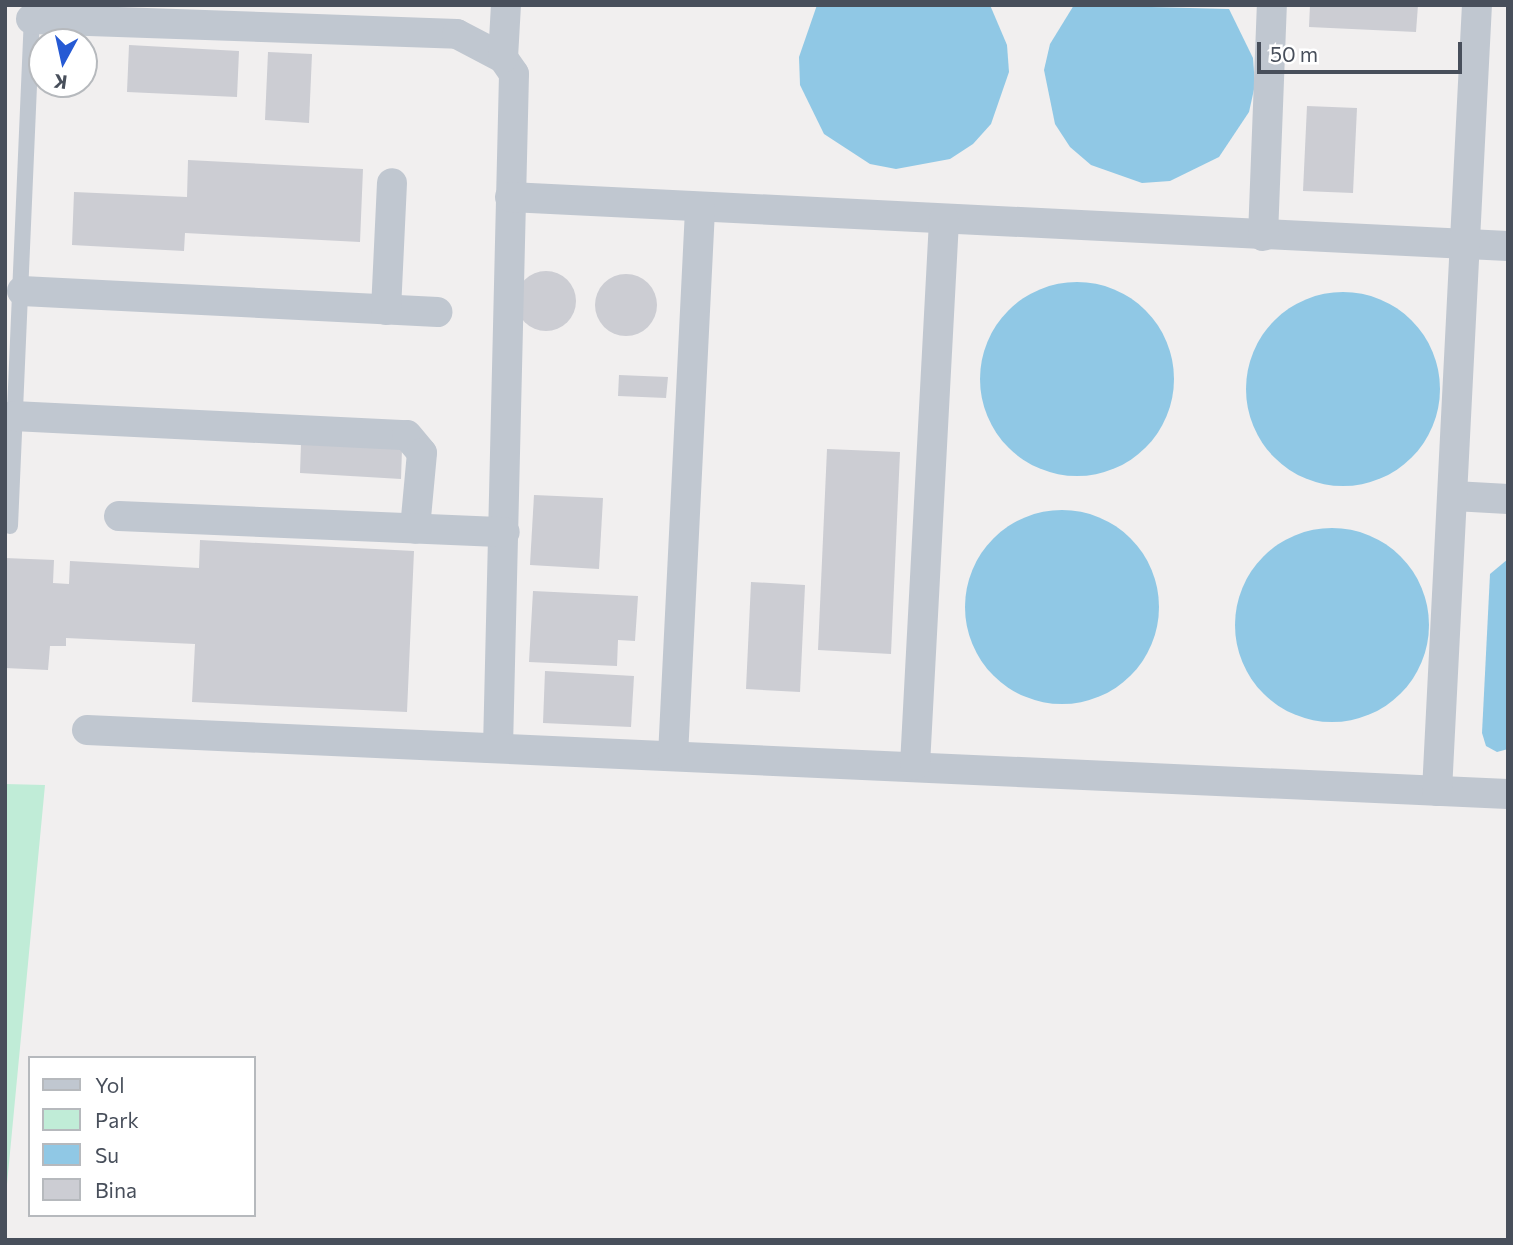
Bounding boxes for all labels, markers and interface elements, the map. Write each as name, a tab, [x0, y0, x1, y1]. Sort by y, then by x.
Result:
north arrow	[28, 28, 98, 98]
scale bar	[1261, 28, 1466, 72]
text: 50 m	[1270, 41, 1318, 66]
text: K	[52, 70, 68, 95]
legend	[28, 1056, 256, 1217]
text: Yol	[95, 1072, 125, 1097]
text: Park	[95, 1107, 139, 1132]
text: Su	[95, 1142, 119, 1167]
text: Bina	[95, 1177, 137, 1202]

